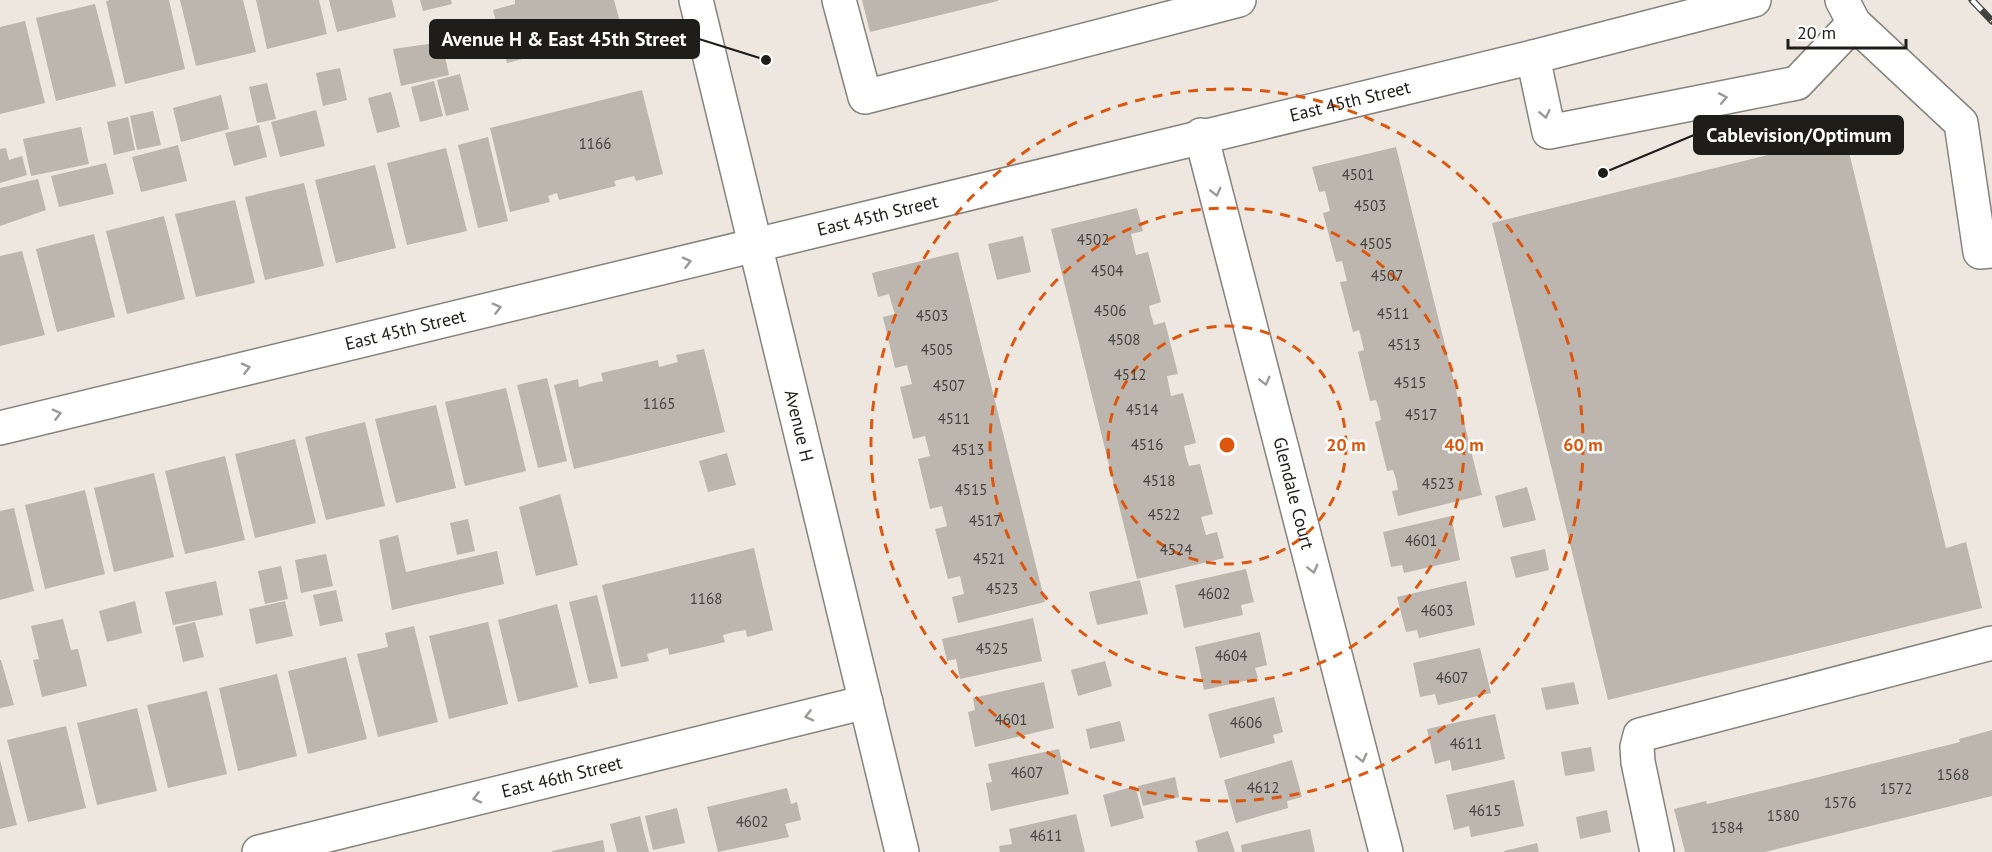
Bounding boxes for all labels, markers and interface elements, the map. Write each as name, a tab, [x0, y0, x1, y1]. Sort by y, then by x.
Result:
scale bar	[1788, 12, 1906, 50]
callout: Avenue H & East 45th Street	[430, 20, 699, 58]
text: 20 m	[1797, 21, 1836, 44]
text: Avenue H & East 45th Street	[441, 26, 687, 52]
street label: East 45th Street	[1287, 75, 1413, 126]
one-way arrow	[1717, 92, 1727, 105]
one-way arrow	[1538, 109, 1551, 119]
callout: Cablevision/Optimum	[1694, 116, 1903, 154]
text: Cablevision/Optimum	[1706, 122, 1892, 148]
house number: 1166	[579, 134, 611, 153]
house number: 4501	[1342, 165, 1374, 184]
one-way arrow	[1208, 187, 1221, 197]
street label: East 45th Street	[815, 189, 940, 241]
house number: 4503	[1354, 196, 1386, 215]
house number: 4502	[1077, 230, 1109, 249]
house number: 4505	[1360, 234, 1392, 253]
one-way arrow	[682, 257, 692, 270]
house number: 4504	[1091, 261, 1123, 280]
house number: 4507	[1371, 266, 1403, 285]
house number: 4506	[1094, 301, 1126, 320]
one-way arrow	[492, 302, 502, 315]
street label: East 45th Street	[342, 304, 468, 355]
house number: 4511	[1377, 304, 1409, 323]
house number: 4503	[916, 306, 948, 325]
house number: 4508	[1108, 330, 1140, 349]
house number: 4513	[1388, 335, 1420, 354]
house number: 4505	[921, 340, 953, 359]
one-way arrow	[241, 363, 251, 376]
house number: 4512	[1114, 365, 1146, 384]
house number: 4515	[1394, 373, 1426, 392]
house number: 4507	[933, 376, 965, 395]
one-way arrow	[1257, 376, 1270, 386]
street label: Avenue H	[780, 387, 819, 464]
house number: 1165	[643, 394, 675, 413]
house number: 4514	[1126, 400, 1158, 419]
house number: 4517	[1405, 405, 1437, 424]
one-way arrow	[52, 408, 62, 421]
house number: 4511	[938, 409, 970, 428]
text: 20 m	[1326, 433, 1366, 456]
text: 40 m	[1444, 433, 1484, 456]
text: 60 m	[1563, 433, 1603, 456]
house number: 4516	[1131, 435, 1163, 454]
centre of rings	[1217, 435, 1237, 455]
street label: Glendale Court	[1268, 435, 1319, 552]
house number: 4513	[952, 440, 984, 459]
house number: 4518	[1143, 471, 1175, 490]
house number: 4523	[1422, 474, 1454, 493]
house number: 4515	[955, 480, 987, 499]
house number: 4522	[1148, 505, 1180, 524]
house number: 4517	[969, 511, 1001, 530]
house number: 4601	[1405, 531, 1437, 550]
house number: 4524	[1160, 540, 1192, 559]
house number: 4521	[973, 549, 1005, 568]
one-way arrow	[1306, 564, 1319, 574]
house number: 4523	[986, 579, 1018, 598]
house number: 4602	[1198, 584, 1230, 603]
house number: 1168	[690, 589, 722, 608]
house number: 4603	[1421, 601, 1453, 620]
house number: 4525	[976, 639, 1008, 658]
house number: 4604	[1215, 646, 1247, 665]
house number: 4607	[1436, 668, 1468, 687]
one-way arrow	[805, 709, 815, 722]
house number: 4601	[995, 710, 1027, 729]
house number: 4606	[1230, 713, 1262, 732]
house number: 4611	[1450, 734, 1482, 753]
street label: East 46th Street	[499, 751, 624, 803]
one-way arrow	[1355, 753, 1368, 763]
house number: 4607	[1011, 763, 1043, 782]
house number: 1568	[1937, 765, 1969, 784]
house number: 4612	[1247, 778, 1279, 797]
house number: 1572	[1880, 779, 1912, 798]
one-way arrow	[472, 791, 482, 804]
house number: 1576	[1824, 793, 1856, 812]
house number: 4615	[1469, 801, 1501, 820]
house number: 1580	[1767, 806, 1799, 825]
house number: 4602	[736, 812, 768, 831]
house number: 1584	[1711, 818, 1743, 837]
house number: 4611	[1030, 826, 1062, 845]

